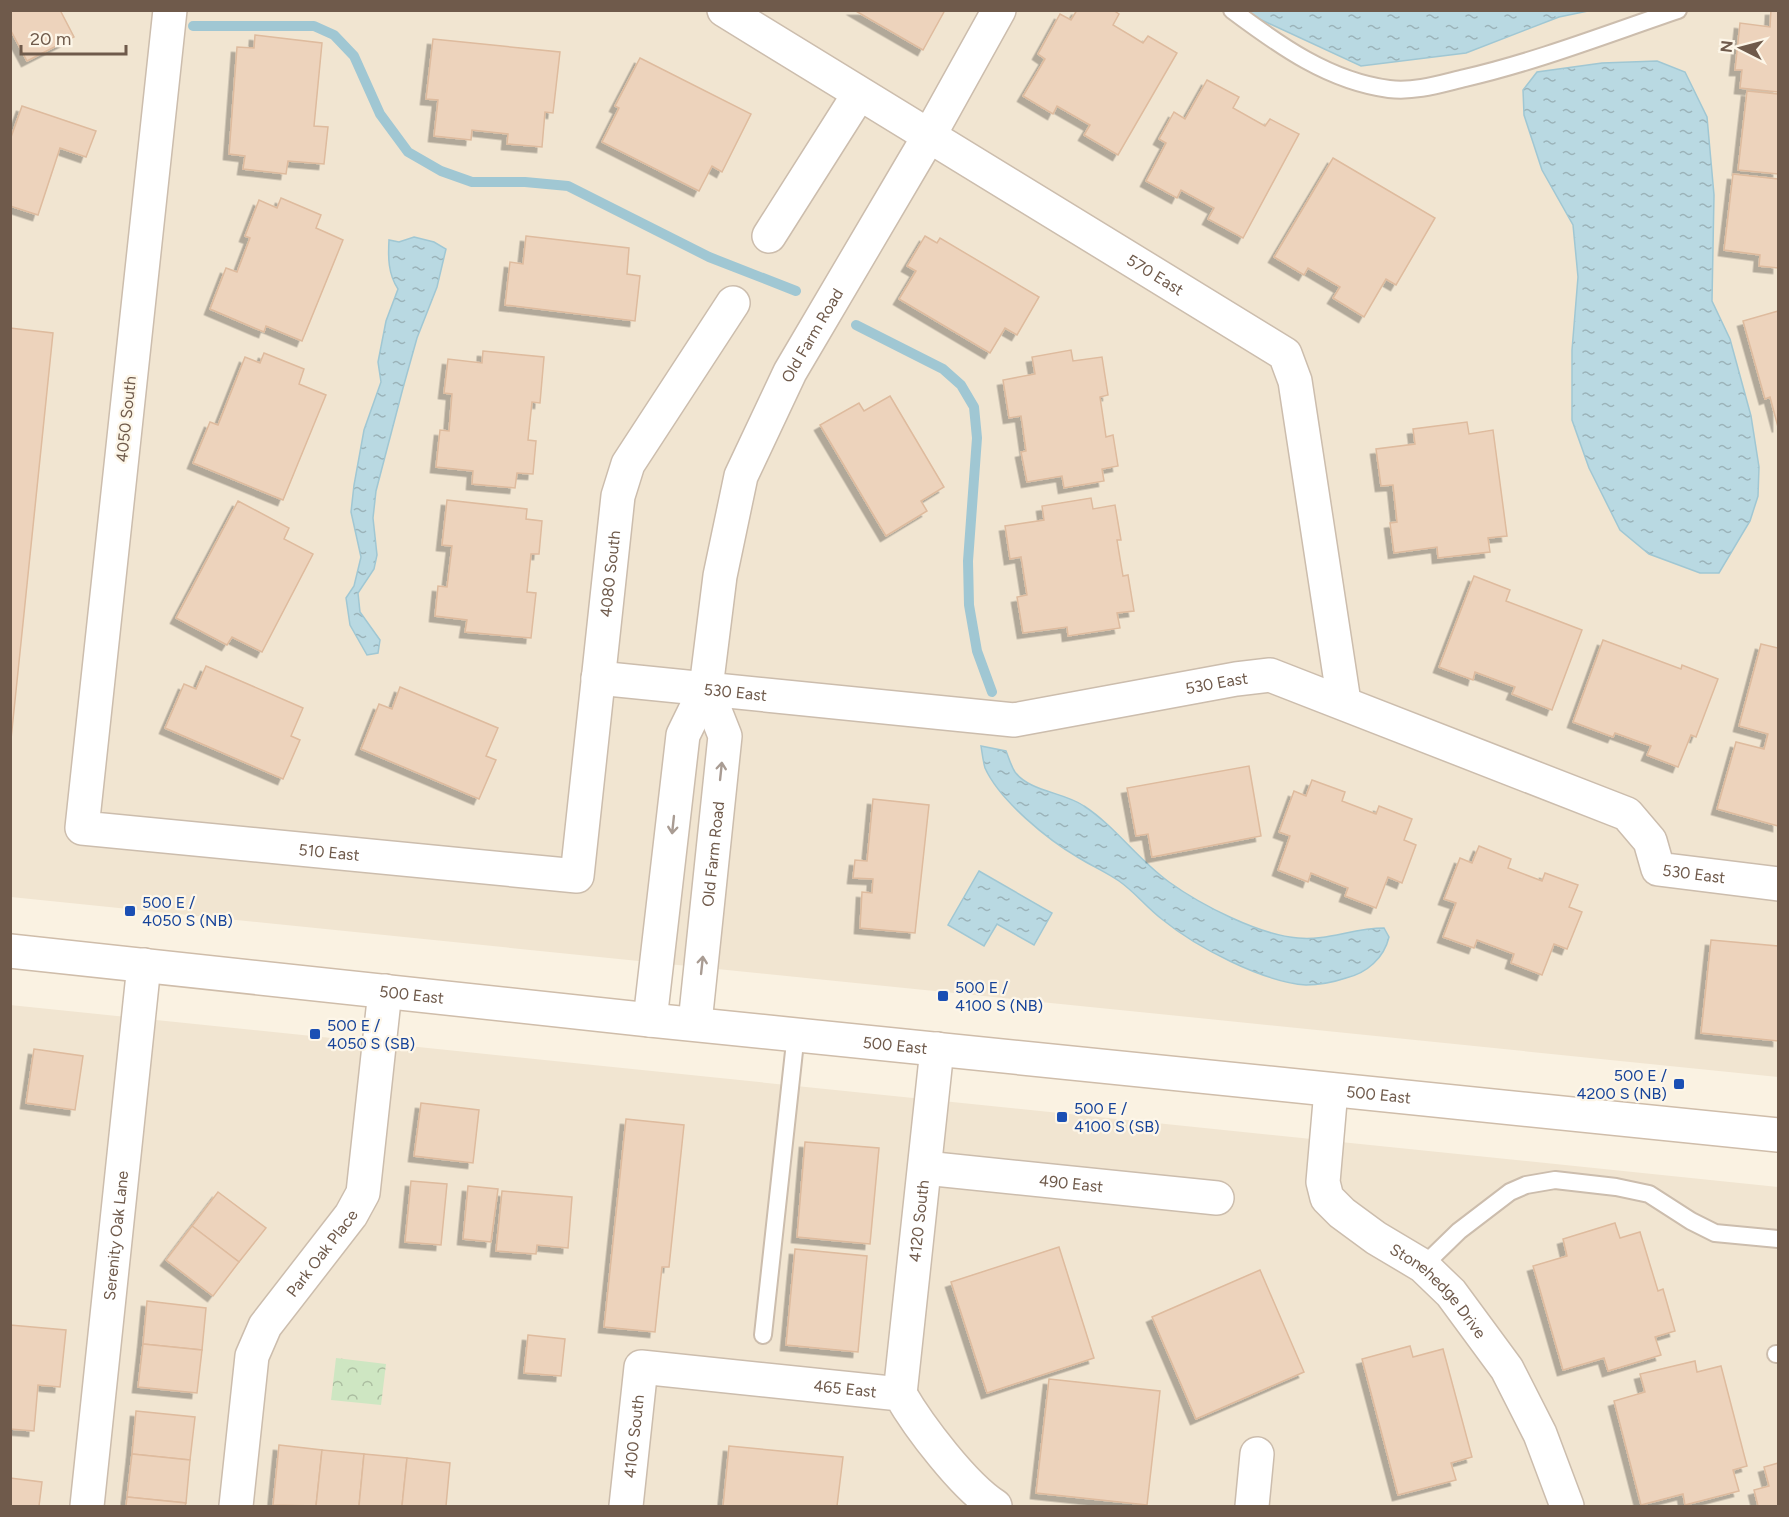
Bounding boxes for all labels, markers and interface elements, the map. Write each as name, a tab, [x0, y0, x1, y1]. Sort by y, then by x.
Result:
scale bar	[21, 18, 126, 56]
north arrow	[1711, 18, 1771, 78]
text: 20 m	[30, 28, 71, 50]
text: N	[1716, 39, 1737, 54]
street label: 570 East	[1123, 250, 1187, 299]
street label: Old Farm Road	[777, 285, 847, 385]
street label: 4050 South	[112, 375, 140, 463]
street label: 4080 South	[595, 529, 624, 618]
street label: 530 East	[1184, 668, 1249, 698]
street label: 530 East	[703, 679, 768, 704]
one-way arrow	[716, 762, 727, 781]
street label: Old Farm Road	[698, 800, 728, 908]
one-way arrow	[667, 814, 678, 834]
street label: 510 East	[298, 840, 361, 864]
street label: 530 East	[1661, 860, 1727, 887]
place label: 500 E / 4050 S (NB)	[142, 893, 233, 930]
marker: 500 E / 4050 S (NB)	[123, 904, 137, 918]
one-way arrow	[697, 956, 708, 975]
place label: 500 E / 4100 S (NB)	[955, 978, 1043, 1015]
street label: 500 East	[378, 981, 445, 1007]
marker: 500 E / 4100 S (NB)	[936, 989, 950, 1003]
place label: 500 E / 4050 S (SB)	[327, 1016, 415, 1053]
marker: 500 E / 4050 S (SB)	[308, 1027, 322, 1041]
street label: 500 East	[862, 1032, 928, 1058]
place label: 500 E / 4200 S (NB)	[1576, 1066, 1667, 1103]
marker: 500 E / 4200 S (NB)	[1672, 1077, 1686, 1091]
street label: 500 East	[1345, 1082, 1412, 1107]
place label: 500 E / 4100 S (SB)	[1074, 1099, 1160, 1136]
marker: 500 E / 4100 S (SB)	[1055, 1110, 1069, 1124]
street label: Serenity Oak Lane	[99, 1169, 132, 1301]
street label: 490 East	[1038, 1170, 1104, 1196]
street label: 4120 South	[905, 1179, 932, 1263]
street label: Park Oak Place	[282, 1206, 362, 1300]
street label: Stonehedge Drive	[1387, 1239, 1491, 1342]
street label: 465 East	[813, 1376, 878, 1401]
street label: 4100 South	[620, 1394, 647, 1479]

